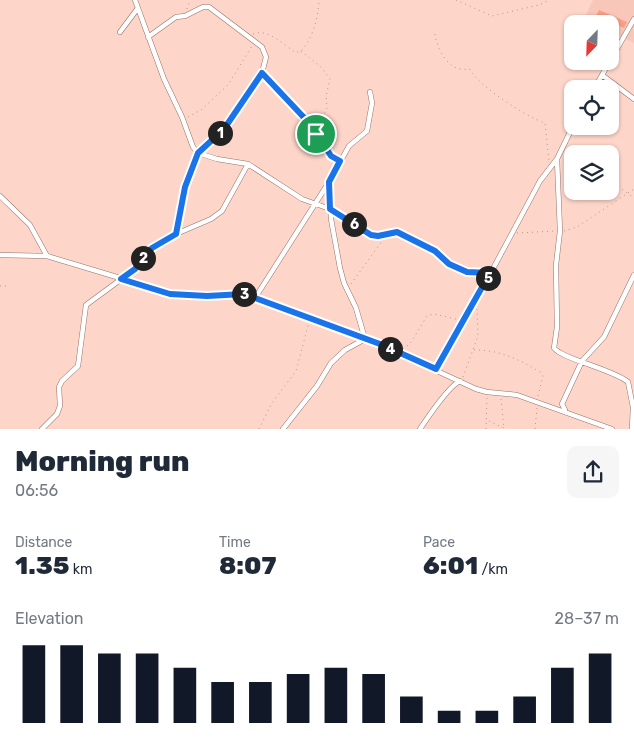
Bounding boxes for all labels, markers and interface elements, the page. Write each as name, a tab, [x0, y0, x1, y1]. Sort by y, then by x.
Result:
north arrow	[564, 15, 619, 70]
map controls	[564, 15, 619, 200]
button: locate	[564, 80, 619, 135]
pin	[295, 113, 337, 155]
pin: 1	[208, 120, 232, 146]
icon: arrive	[302, 120, 330, 148]
text: 1	[217, 125, 224, 142]
button: layers	[564, 145, 619, 200]
pin: 6	[342, 212, 366, 236]
text: 6	[350, 216, 359, 233]
pin: 2	[130, 246, 156, 270]
text: 2	[139, 250, 148, 267]
pin: 5	[476, 266, 500, 290]
text: 5	[484, 270, 493, 287]
pin: 3	[232, 282, 256, 306]
text: 3	[240, 286, 249, 303]
pin: 4	[378, 336, 402, 362]
text: 4	[386, 341, 395, 358]
text: Morning run	[15, 445, 189, 478]
button: share	[567, 446, 619, 498]
text: 06:56	[15, 481, 58, 500]
text: Distance	[15, 534, 72, 551]
text: Time	[219, 534, 251, 551]
text: Pace	[423, 534, 455, 551]
text: 1.35	[15, 551, 69, 580]
text: 8:07	[219, 551, 276, 580]
text: 6:01	[423, 551, 478, 580]
text: km	[69, 561, 93, 578]
text: /km	[478, 561, 508, 578]
text: Elevation	[15, 609, 84, 628]
text: 28–37 m	[555, 609, 619, 628]

